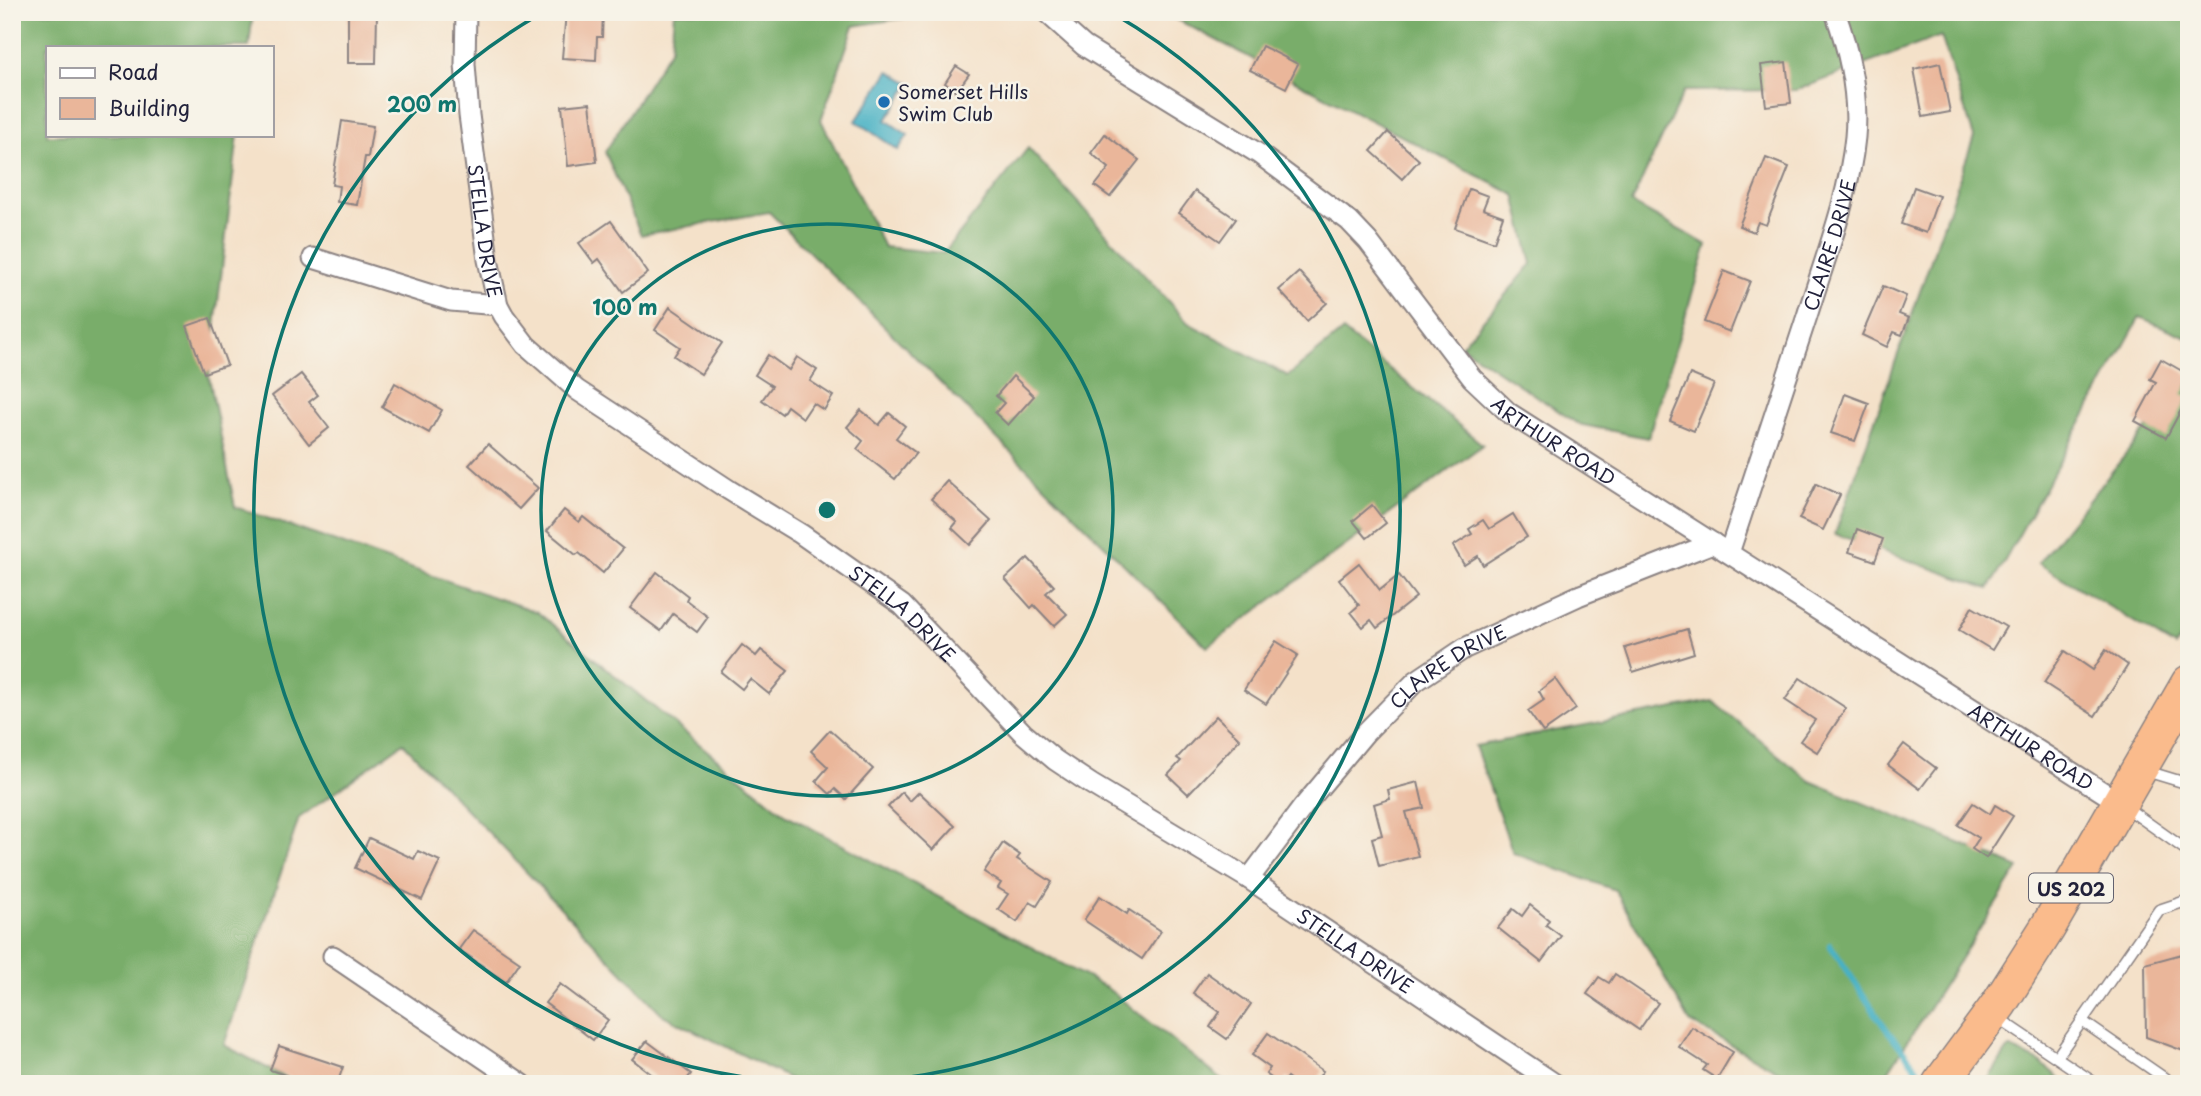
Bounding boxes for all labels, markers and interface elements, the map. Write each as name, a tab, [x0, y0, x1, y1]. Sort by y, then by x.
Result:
legend	[46, 46, 273, 136]
text: Road	[108, 55, 159, 87]
place label: Somerset Hills Swim Club	[898, 77, 1028, 127]
text: 200 m	[387, 87, 457, 119]
text: Building	[108, 91, 190, 123]
marker: Somerset Hills Swim Club	[876, 94, 892, 110]
street label: STELLA DRIVE	[462, 162, 510, 300]
street label: CLAIRE DRIVE	[1795, 176, 1862, 314]
text: 100 m	[592, 290, 658, 322]
street label: ARTHUR ROAD	[1485, 390, 1621, 492]
centre of rings	[815, 498, 839, 522]
street label: STELLA DRIVE	[843, 558, 963, 668]
street label: CLAIRE DRIVE	[1383, 617, 1511, 715]
street label: ARTHUR ROAD	[1963, 696, 2099, 797]
road number: US 202	[2029, 874, 2113, 903]
street label: STELLA DRIVE	[1292, 901, 1419, 1000]

